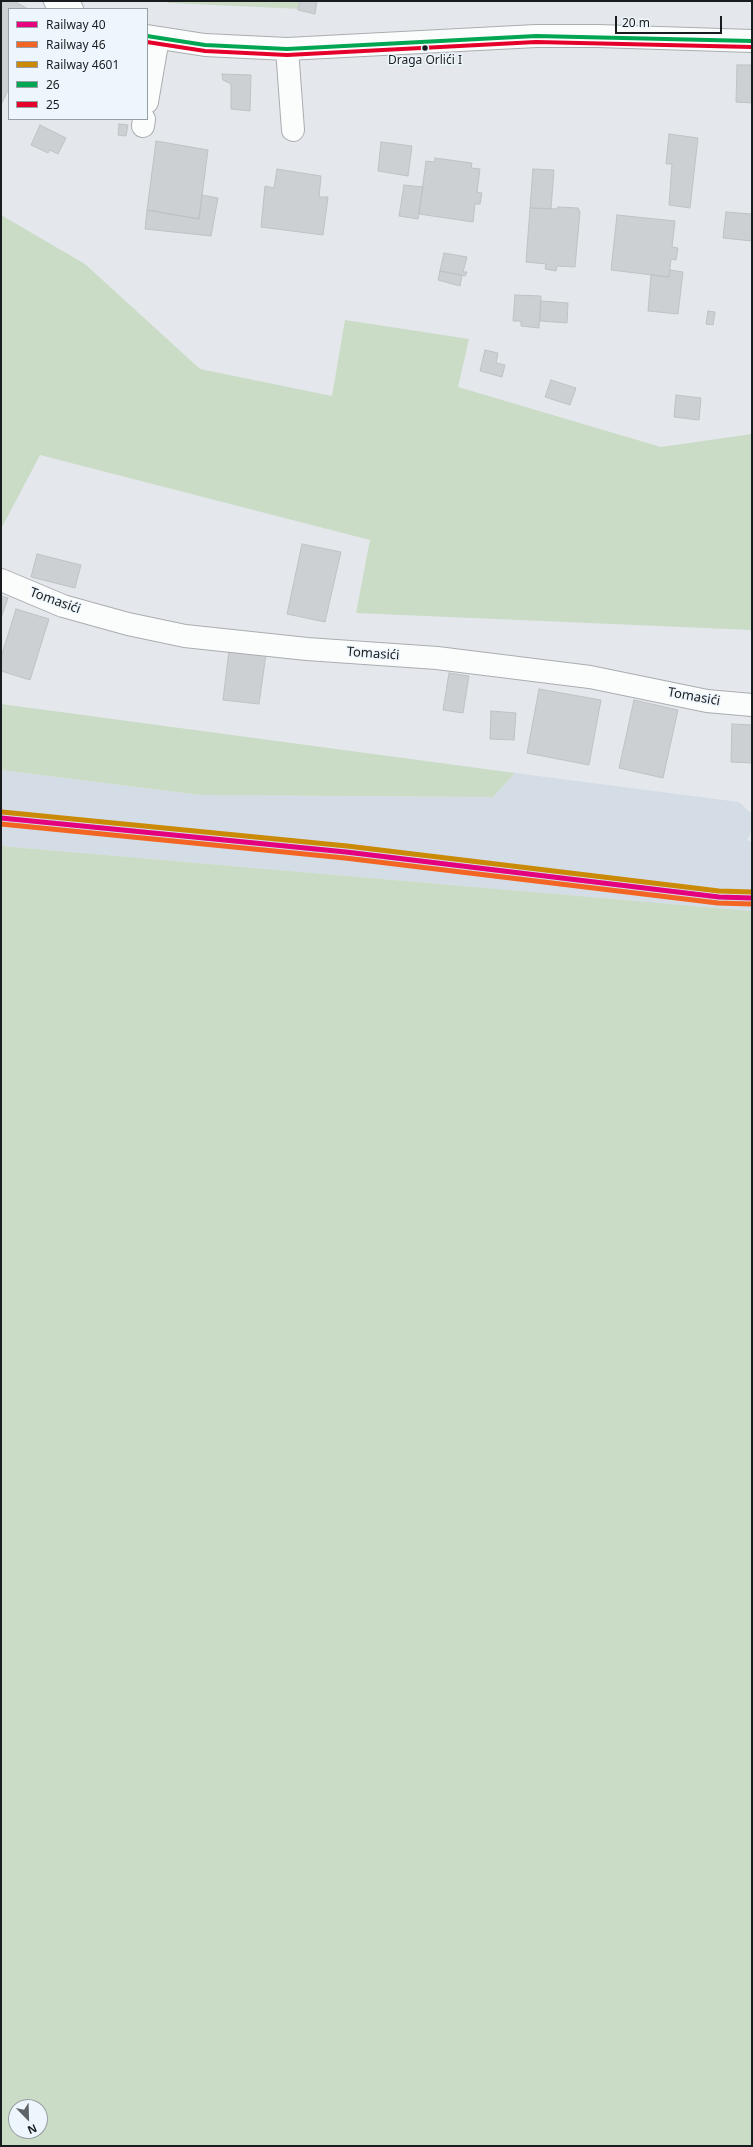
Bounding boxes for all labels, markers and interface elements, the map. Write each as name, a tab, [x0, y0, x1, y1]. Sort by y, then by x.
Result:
legend	[8, 8, 148, 120]
scale bar	[617, 8, 724, 34]
text: 20 m	[622, 14, 650, 31]
text: Railway 40	[46, 16, 106, 33]
text: Railway 46	[46, 36, 106, 53]
marker: Draga Orlići I	[420, 43, 430, 53]
place label: Draga Orlići I	[388, 54, 462, 68]
text: Railway 4601	[46, 56, 119, 73]
text: 26	[46, 76, 60, 93]
text: 25	[46, 96, 60, 113]
street label: Tomasići	[28, 585, 82, 617]
street label: Tomasići	[346, 644, 400, 664]
street label: Tomasići	[667, 685, 721, 709]
north arrow	[8, 2099, 48, 2139]
text: N	[25, 2121, 40, 2138]

